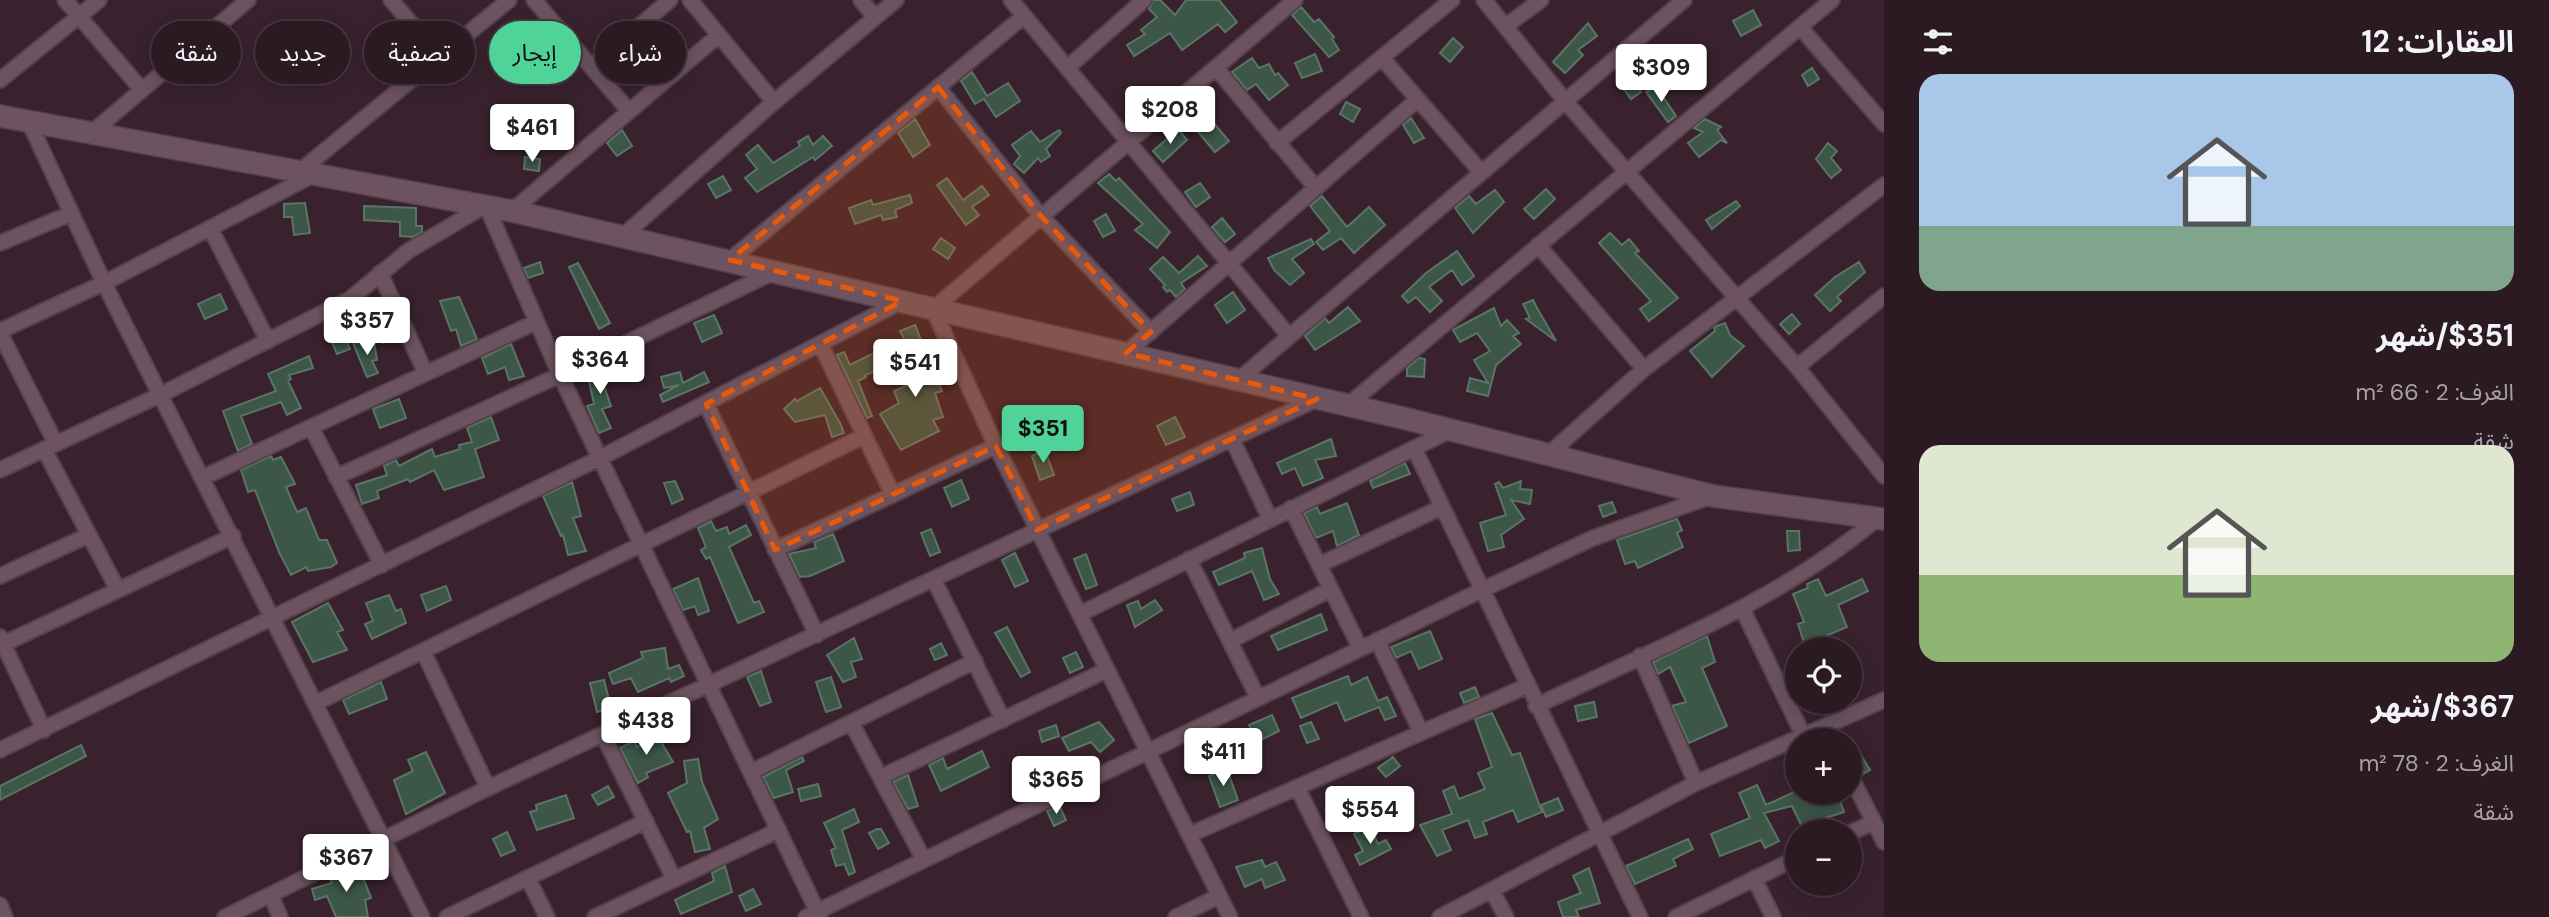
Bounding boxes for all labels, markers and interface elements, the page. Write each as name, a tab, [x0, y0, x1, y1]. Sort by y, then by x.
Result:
chip: شقة	[151, 21, 241, 84]
chip: جديد	[255, 21, 350, 84]
chip: تصفية	[364, 21, 475, 84]
chip: إيجار	[489, 21, 581, 84]
chip: شراء	[595, 21, 686, 84]
text: العقارات: 12	[2362, 22, 2514, 61]
icon: filters	[1919, 23, 1957, 61]
pin: $309	[1620, 44, 1702, 104]
text: $309	[1632, 52, 1690, 82]
pin: $208	[1129, 86, 1211, 146]
text: $208	[1141, 94, 1199, 124]
pin: $461	[491, 104, 573, 164]
text: $461	[506, 112, 558, 142]
icon: home	[2154, 119, 2280, 245]
pin: $357	[326, 298, 408, 357]
text: $357	[340, 305, 394, 335]
text: $351/شهر	[2376, 316, 2514, 355]
pin: $364	[559, 336, 641, 396]
pin: $541	[874, 340, 956, 399]
text: $364	[571, 344, 629, 374]
text: $541	[889, 347, 941, 377]
text: الغرف: 2 · 66 m²	[2356, 377, 2514, 407]
pin: $351	[1002, 406, 1084, 465]
text: $351	[1018, 413, 1068, 443]
text: شقة	[2473, 426, 2514, 456]
icon: home	[2154, 490, 2280, 616]
map controls	[1785, 637, 1862, 896]
button: locate	[1785, 637, 1862, 714]
text: $367/شهر	[2371, 687, 2514, 726]
pin: $438	[605, 698, 687, 757]
text: $438	[617, 705, 675, 735]
pin: $411	[1182, 728, 1264, 788]
button: +	[1785, 728, 1862, 805]
text: $411	[1200, 736, 1246, 766]
text: الغرف: 2 · 78 m²	[2359, 748, 2514, 778]
pin: $365	[1015, 756, 1097, 816]
text: $365	[1028, 764, 1084, 794]
pin: $554	[1329, 786, 1411, 846]
text: $554	[1341, 794, 1399, 824]
text: شقة	[2473, 797, 2514, 827]
button: −	[1785, 819, 1862, 896]
pin: $367	[305, 834, 387, 894]
text: $367	[319, 842, 373, 872]

